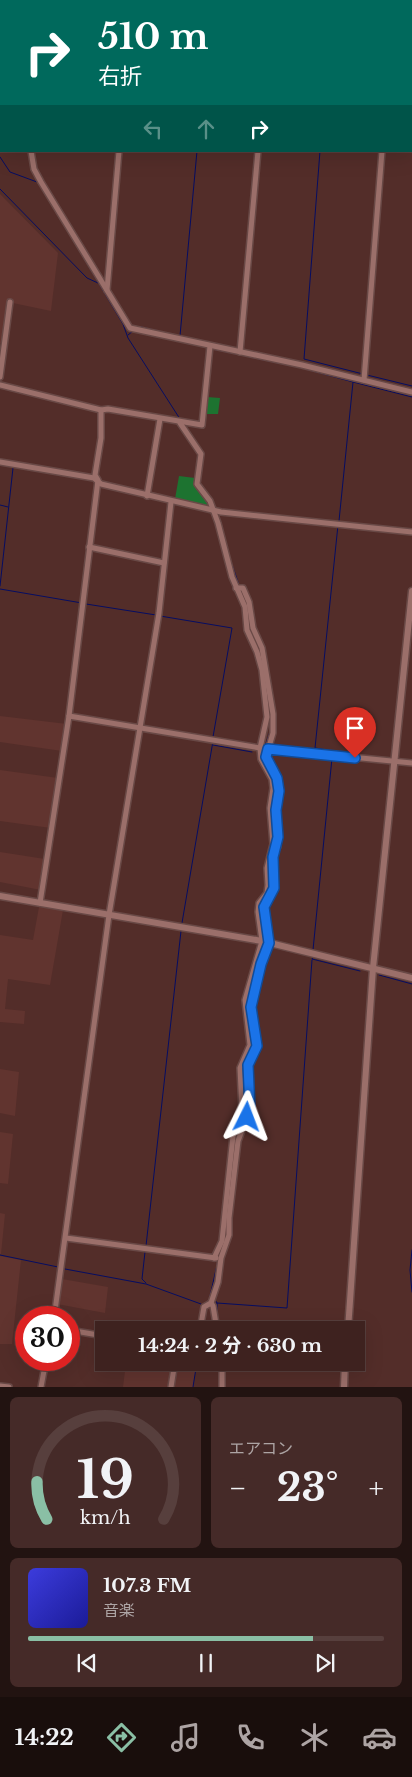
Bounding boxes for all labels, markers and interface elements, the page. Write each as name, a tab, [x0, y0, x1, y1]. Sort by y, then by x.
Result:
text: 510 m	[98, 15, 209, 58]
icon: right	[15, 20, 80, 85]
text: 右折	[98, 63, 142, 90]
icon: left	[139, 115, 167, 143]
icon: ahead	[192, 115, 220, 143]
icon: right	[245, 115, 273, 143]
pin	[334, 707, 376, 758]
icon: arrive	[341, 714, 369, 742]
position arrow	[220, 1090, 272, 1142]
speed limit sign: 30	[15, 1306, 80, 1371]
text: 14:24 · 2 分 · 630 m	[138, 1334, 322, 1357]
text: エアコン	[229, 1438, 293, 1458]
text: 19	[77, 1448, 134, 1512]
text: 23°	[277, 1464, 339, 1511]
text: −	[229, 1471, 247, 1506]
text: +	[369, 1471, 384, 1506]
text: km/h	[80, 1507, 131, 1529]
text: 107.3 FM	[103, 1574, 191, 1597]
text: 音楽	[103, 1600, 135, 1620]
icon: previous	[73, 1649, 101, 1677]
icon: pause	[192, 1649, 220, 1677]
icon: next	[311, 1649, 339, 1677]
icon: directions	[104, 1720, 139, 1755]
icon: music	[168, 1720, 203, 1755]
icon: phone	[233, 1720, 268, 1755]
icon: climate	[297, 1720, 332, 1755]
icon: car	[362, 1720, 397, 1755]
text: 14:22	[15, 1724, 74, 1751]

